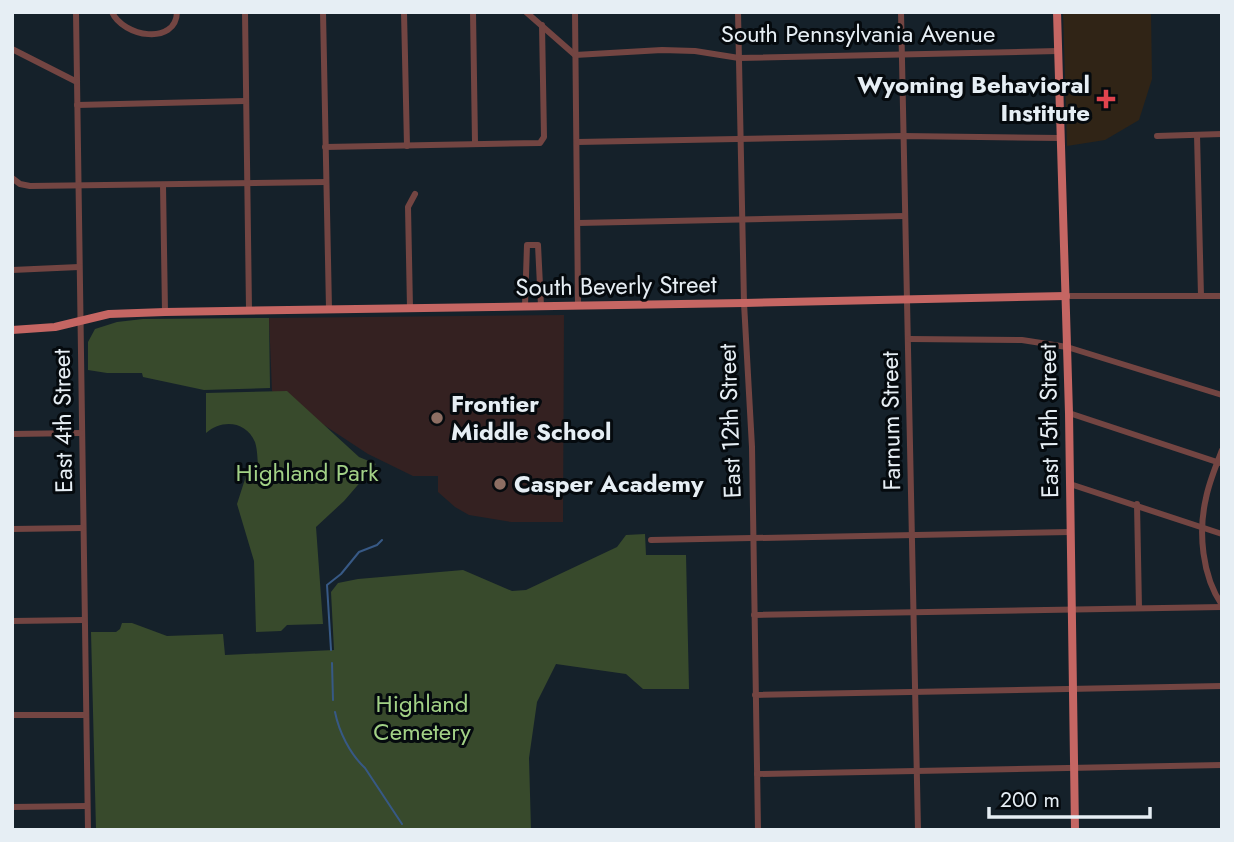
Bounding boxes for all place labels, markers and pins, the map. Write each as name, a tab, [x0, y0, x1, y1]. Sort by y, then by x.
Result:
place label: Wyoming Behavioral Institute	[857, 67, 1090, 130]
marker: Wyoming Behavioral Institute	[1096, 89, 1116, 109]
place label: Frontier Middle School	[451, 386, 611, 449]
marker: Frontier Middle School	[429, 410, 445, 426]
place label: Casper Academy	[514, 466, 704, 501]
marker: Casper Academy	[492, 476, 508, 492]

